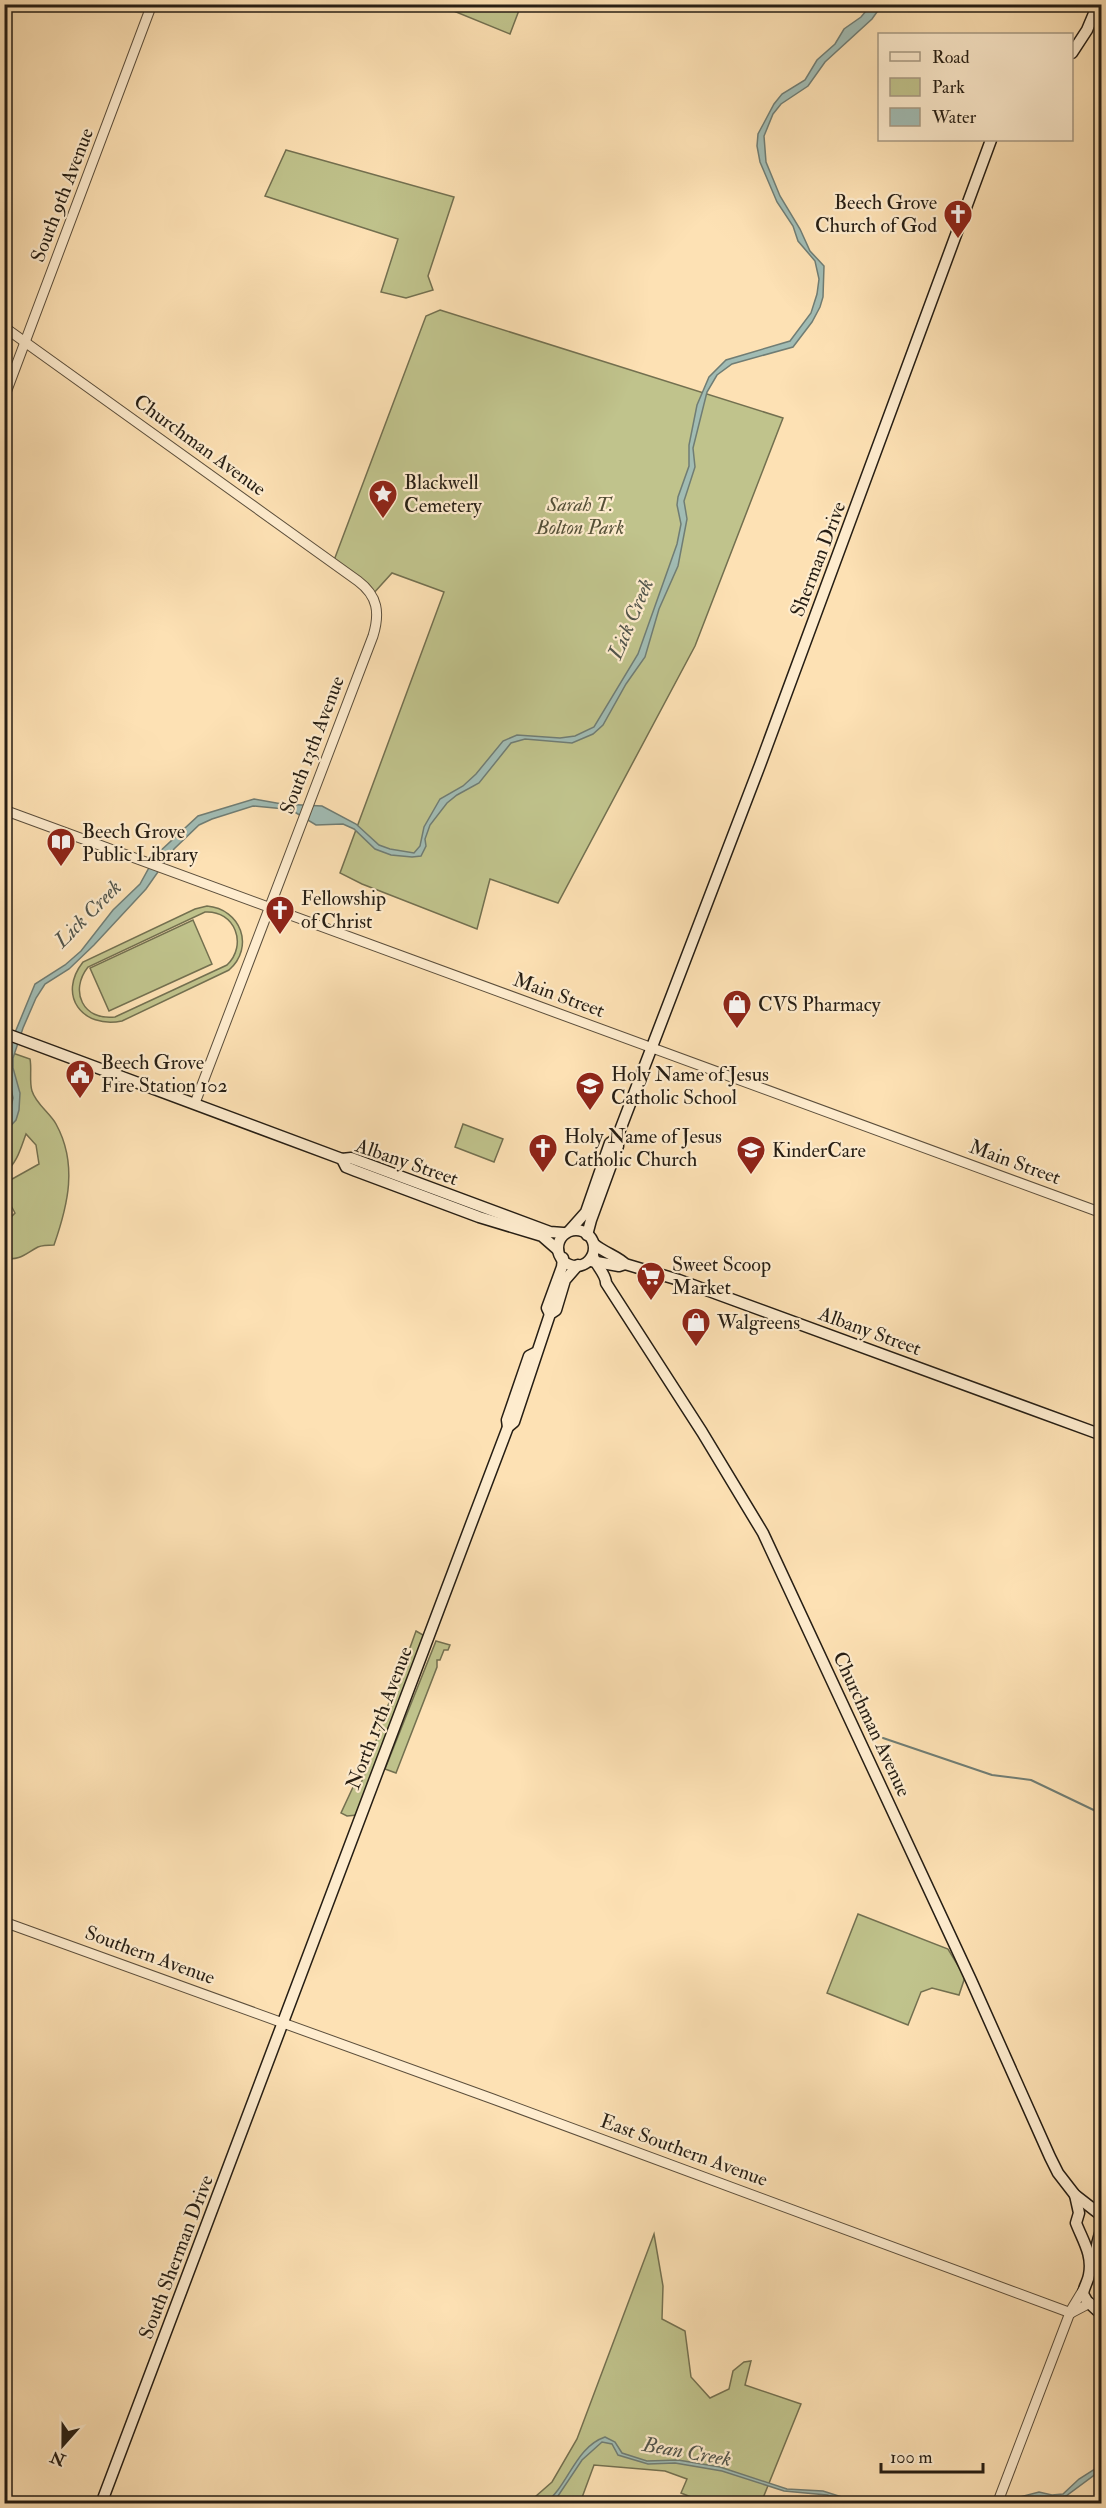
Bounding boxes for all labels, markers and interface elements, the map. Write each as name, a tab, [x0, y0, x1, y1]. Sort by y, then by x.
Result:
legend	[878, 33, 1073, 141]
text: Road	[932, 46, 970, 69]
text: Park	[932, 76, 965, 99]
text: Water	[931, 106, 976, 129]
street label: South 9th Avenue	[25, 124, 99, 266]
place label: Beech Grove Church of God	[815, 190, 937, 238]
church icon: Beech Grove Church of God	[942, 198, 974, 240]
street label: Churchman Avenue	[129, 389, 271, 501]
place label: Blackwell Cemetery	[404, 470, 483, 518]
place icon: Blackwell Cemetery	[367, 478, 399, 520]
park label: Sarah T. Bolton Park	[535, 492, 624, 540]
street label: Sherman Drive	[785, 498, 851, 620]
water label: Lick Creek	[602, 575, 660, 664]
street label: South 13th Avenue	[274, 672, 350, 818]
place label: Beech Grove Public Library	[82, 819, 199, 867]
library icon: Beech Grove Public Library	[45, 826, 77, 868]
water label: Lick Creek	[48, 874, 128, 954]
place label: Fellowship of Christ	[301, 886, 386, 934]
church icon: Fellowship of Christ	[264, 894, 296, 936]
street label: Main Street	[510, 967, 609, 1023]
shop icon: CVS Pharmacy	[721, 988, 753, 1030]
place label: CVS Pharmacy	[758, 992, 882, 1017]
place label: Beech Grove Fire Station 102	[101, 1050, 228, 1098]
public building icon: Beech Grove Fire Station 102	[64, 1058, 96, 1100]
place label: Holy Name of Jesus Catholic School	[611, 1062, 769, 1110]
school or university icon: Holy Name of Jesus Catholic School	[574, 1070, 606, 1112]
place label: Holy Name of Jesus Catholic Church	[564, 1124, 722, 1172]
street label: Albany Street	[351, 1132, 462, 1191]
church icon: Holy Name of Jesus Catholic Church	[527, 1132, 559, 1174]
school or university icon: KinderCare	[735, 1134, 767, 1176]
street label: Main Street	[966, 1134, 1065, 1190]
place label: KinderCare	[772, 1138, 866, 1163]
place label: Sweet Scoop Market	[672, 1252, 771, 1300]
supermarket icon: Sweet Scoop Market	[635, 1260, 667, 1302]
street label: Albany Street	[814, 1301, 925, 1361]
shop icon: Walgreens	[680, 1306, 712, 1348]
place label: Walgreens	[716, 1310, 800, 1335]
street label: North 17th Avenue	[340, 1643, 418, 1793]
street label: Churchman Avenue	[827, 1647, 917, 1801]
street label: Southern Avenue	[82, 1920, 218, 1990]
street label: East Southern Avenue	[597, 2108, 771, 2192]
street label: South Sherman Drive	[133, 2171, 219, 2343]
north arrow	[33, 2415, 93, 2475]
water label: Bean Creek	[640, 2431, 733, 2473]
scale bar	[881, 2436, 983, 2474]
text: N	[47, 2446, 69, 2470]
text: 100 m	[890, 2446, 933, 2469]

